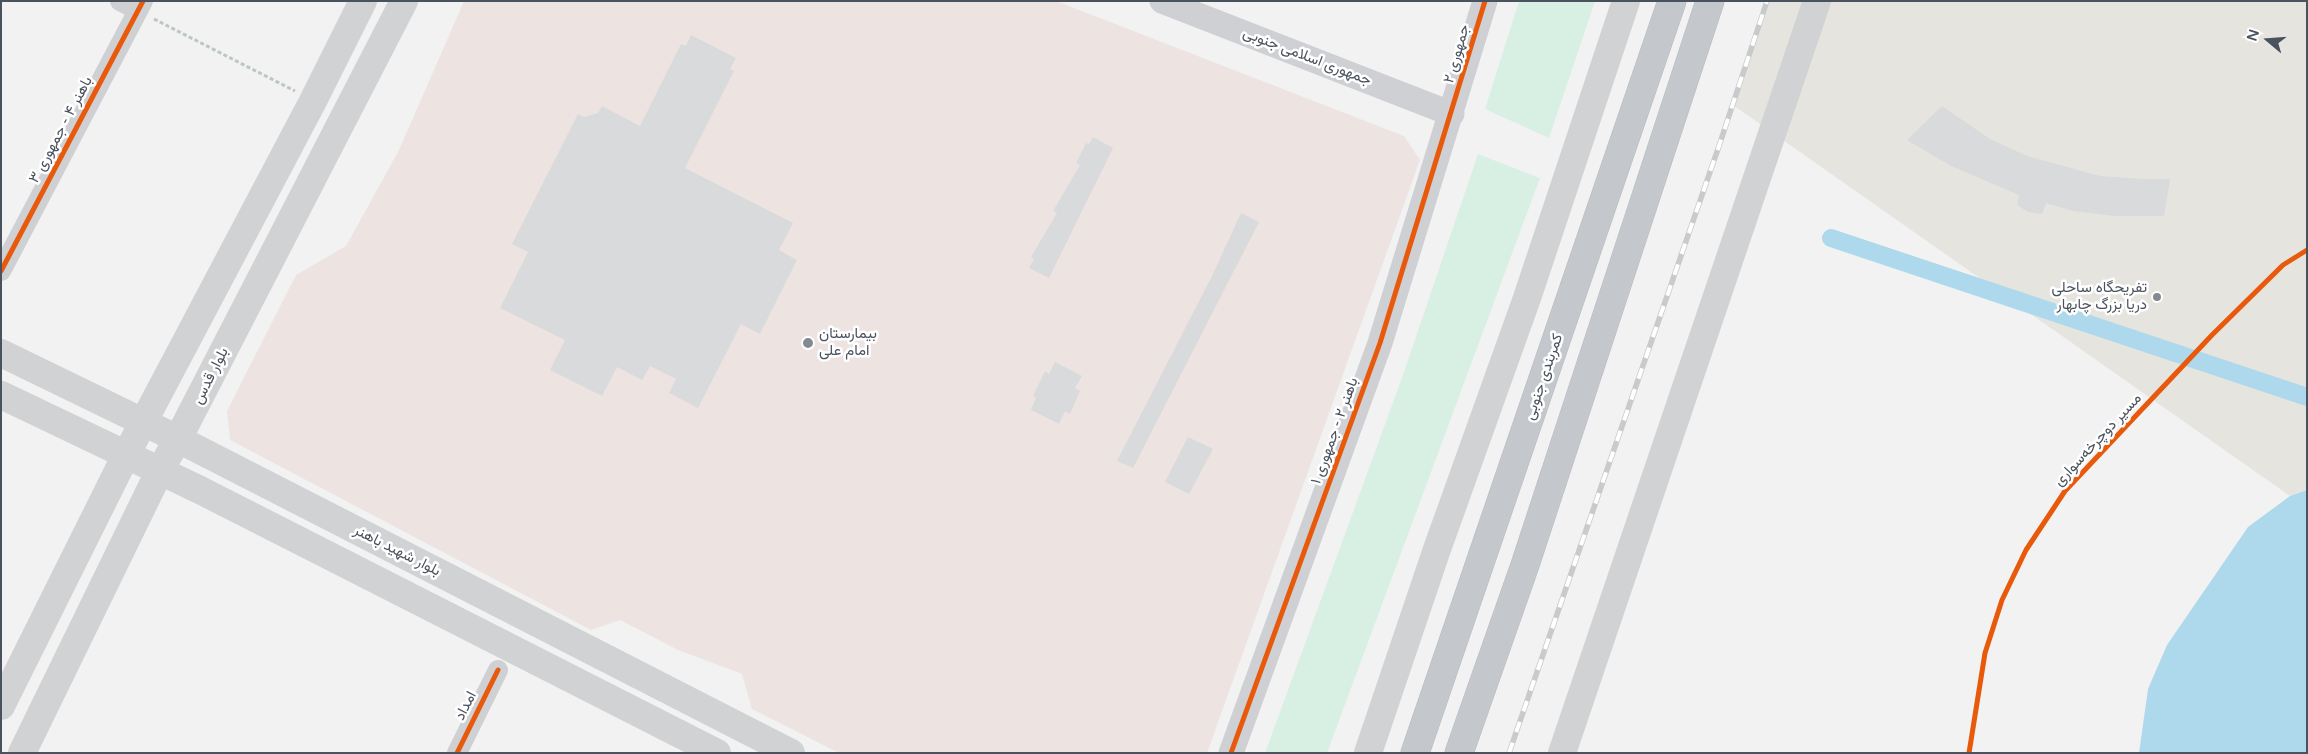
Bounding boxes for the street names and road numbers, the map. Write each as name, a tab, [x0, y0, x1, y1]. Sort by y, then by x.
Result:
street label: جمهوری ۲	[1440, 23, 1474, 85]
street label: جمهوری اسلامی جنوبی	[1240, 24, 1374, 90]
street label: باهنر ۴ - جمهوری ۳	[25, 74, 97, 186]
street label: کمربندی جنوبی	[1521, 332, 1567, 422]
street label: بلوار قدس	[189, 345, 233, 407]
street label: باهنر ۲ - جمهوری ۱	[1307, 375, 1363, 487]
street label: مسیر دوچرخه‌سواری	[2050, 390, 2146, 490]
street label: بلوار شهید باهنر	[351, 522, 443, 580]
street label: امداد	[451, 689, 481, 723]

